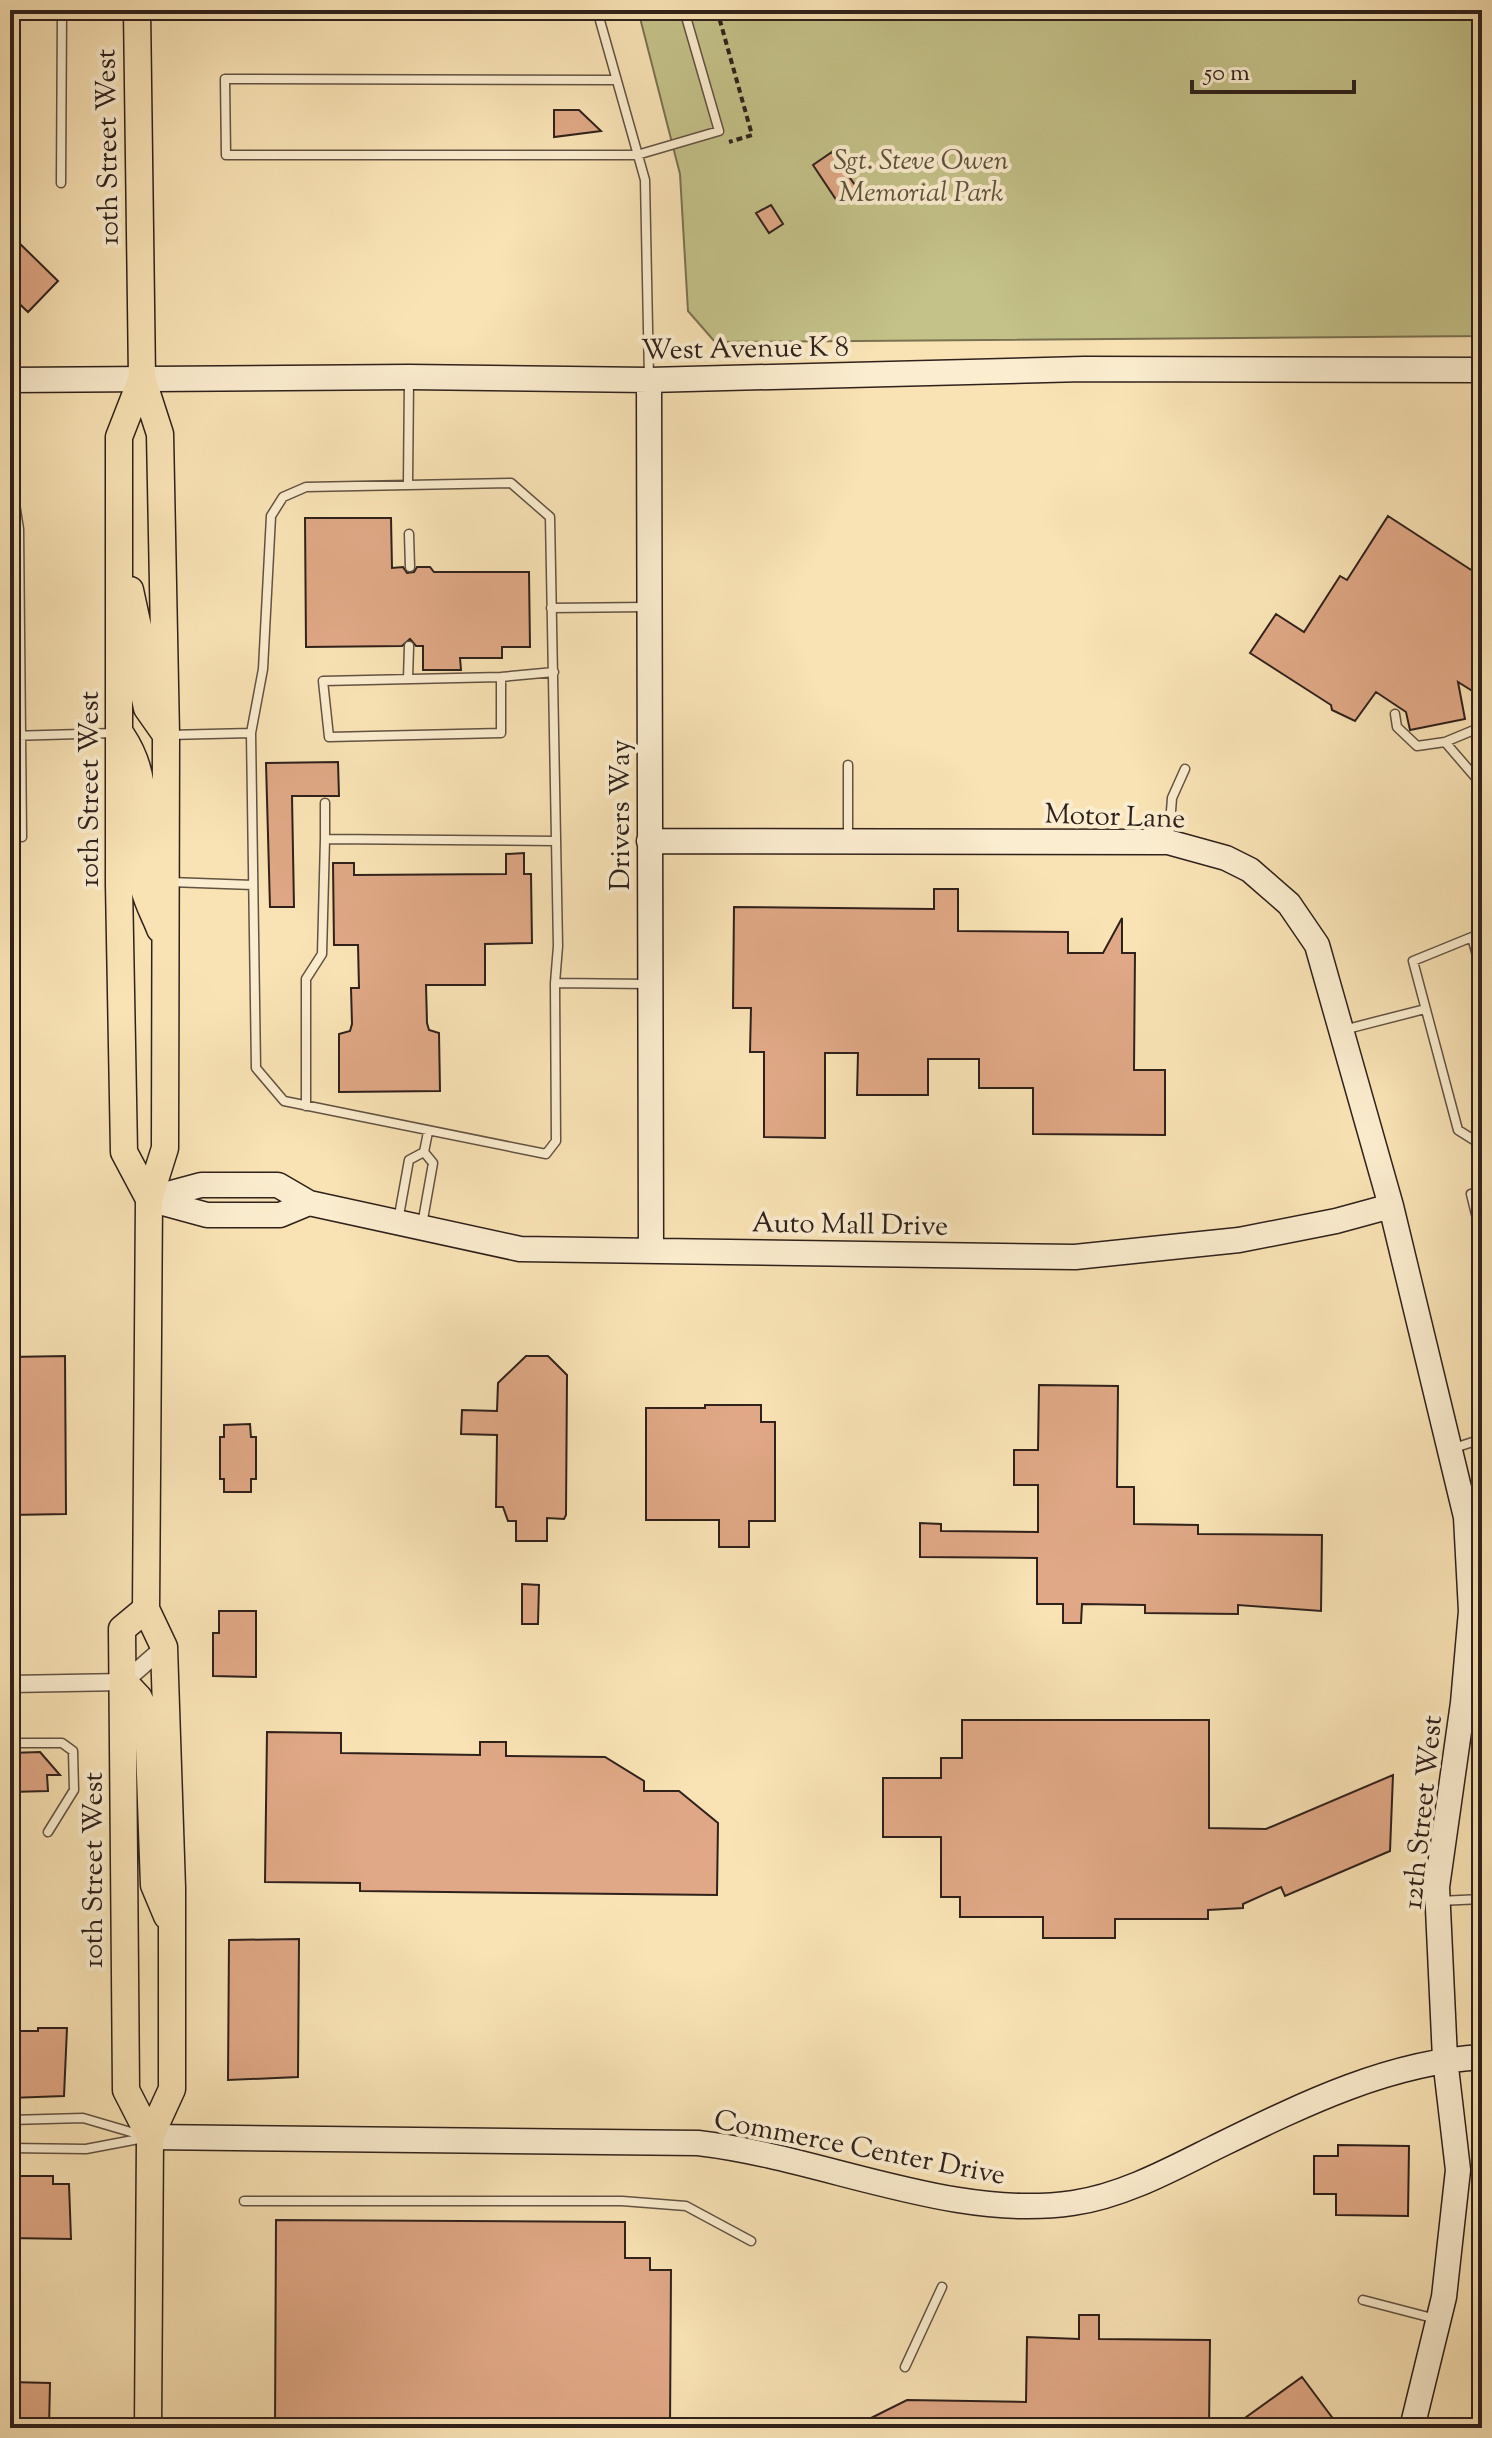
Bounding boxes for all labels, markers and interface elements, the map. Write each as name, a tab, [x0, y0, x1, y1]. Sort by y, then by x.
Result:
scale bar	[1192, 44, 1354, 94]
street label: 10th Street West	[87, 48, 131, 245]
text: 50 m	[1202, 57, 1250, 91]
park label: Sgt. Steve Owen Memorial Park	[833, 142, 1009, 214]
street label: West Avenue K 8	[641, 328, 849, 372]
street label: 10th Street West	[71, 691, 111, 887]
street label: Drivers Way	[602, 740, 642, 890]
street label: Motor Lane	[1044, 796, 1186, 840]
street label: Auto Mall Drive	[751, 1204, 948, 1248]
street label: 12th Street West	[1394, 1713, 1454, 1911]
street label: 10th Street West	[75, 1772, 115, 1968]
street label: Commerce Center Drive	[710, 2101, 1008, 2197]

